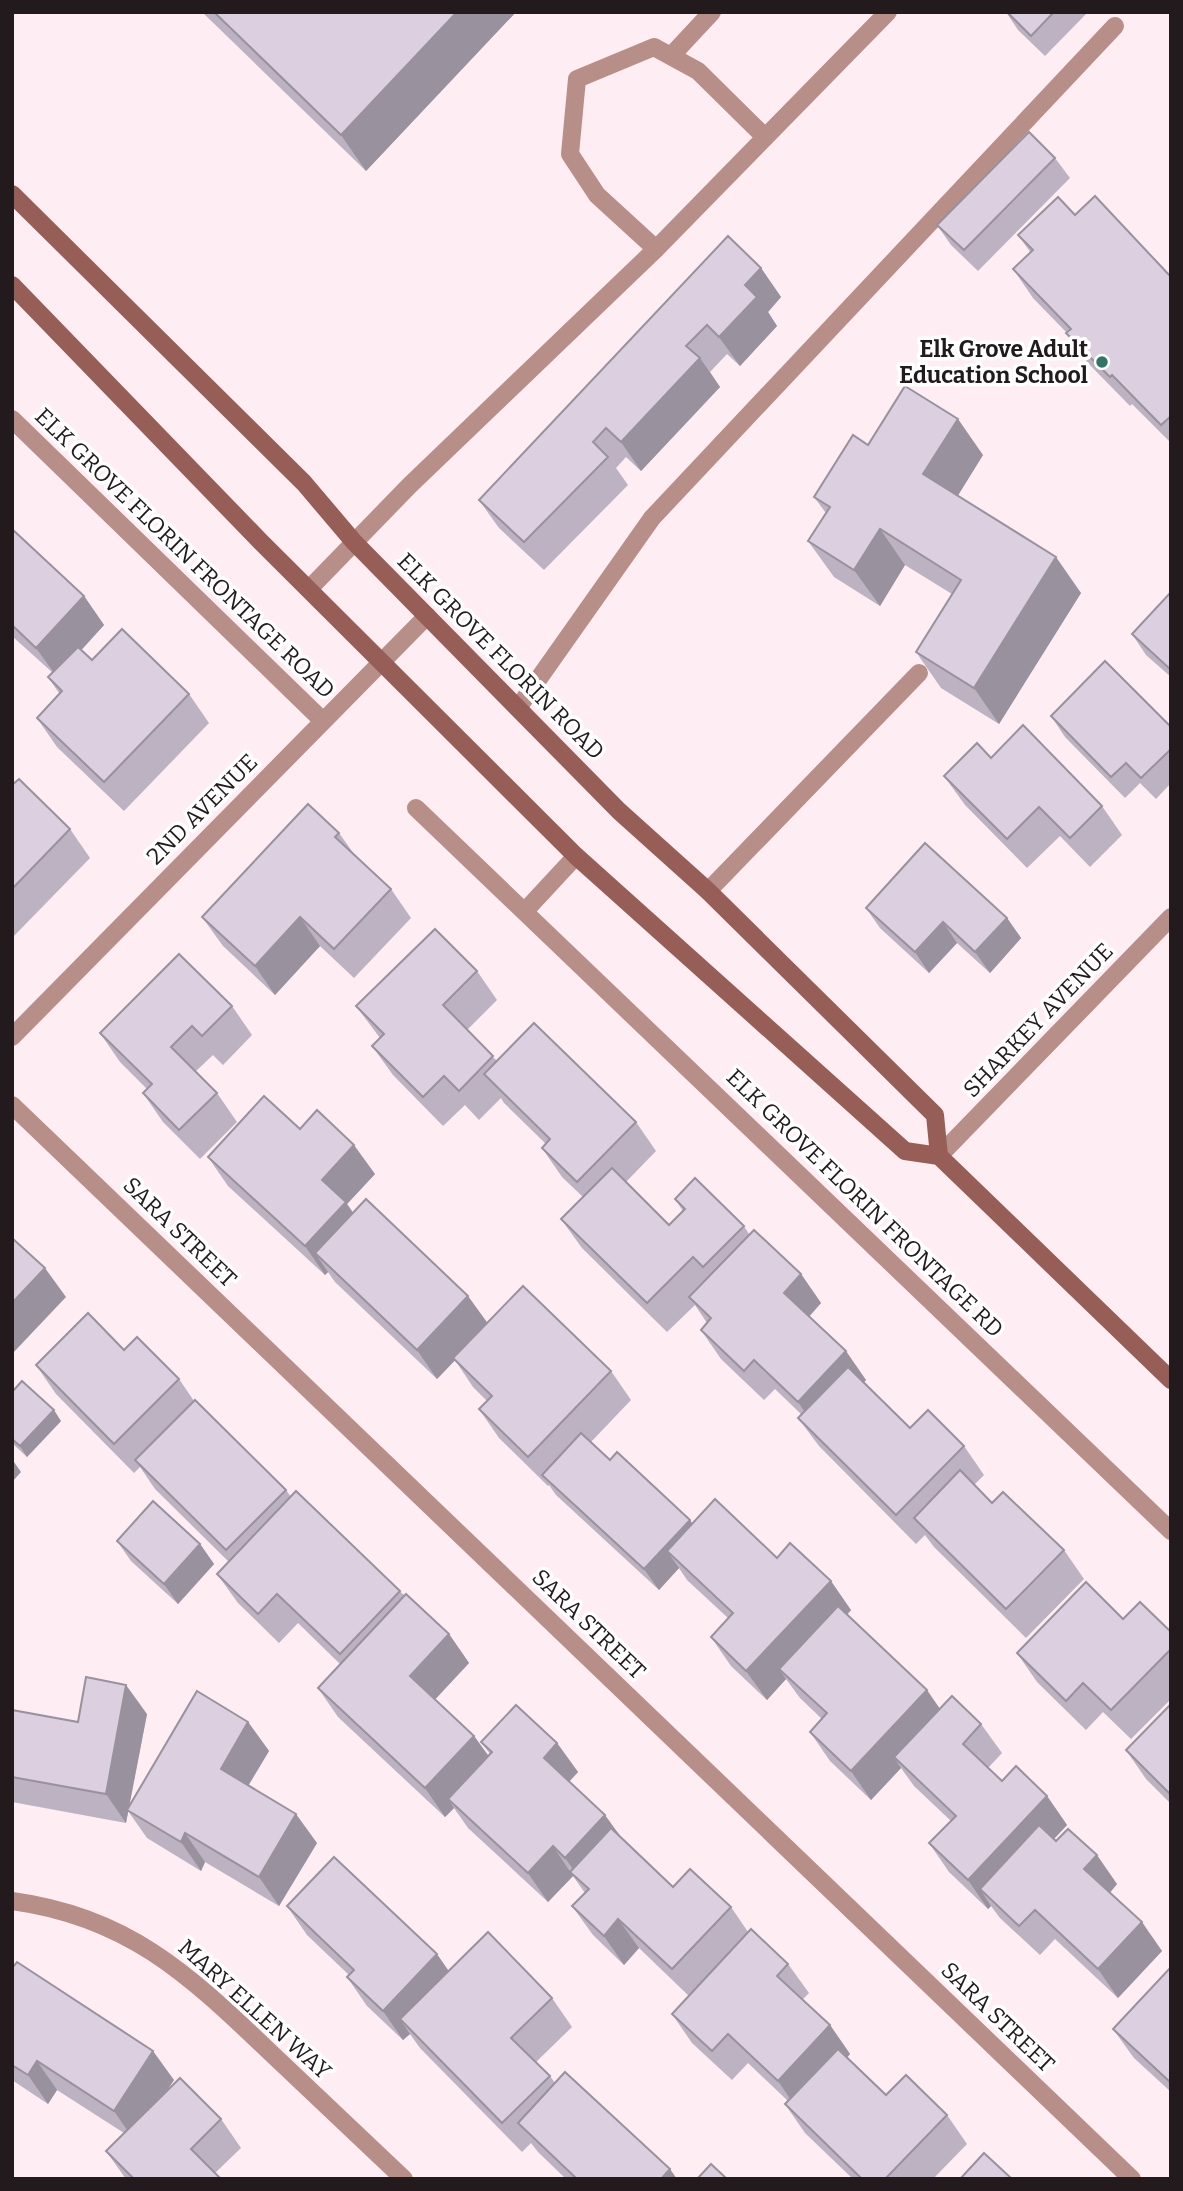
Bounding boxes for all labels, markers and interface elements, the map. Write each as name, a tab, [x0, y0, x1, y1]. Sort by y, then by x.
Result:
place label: Elk Grove Adult Education School	[899, 335, 1088, 389]
marker: Elk Grove Adult Education School	[1094, 354, 1110, 370]
street label: ELK GROVE FLORIN FRONTAGE ROAD	[29, 402, 341, 704]
street label: ELK GROVE FLORIN ROAD	[392, 547, 610, 765]
street label: 2ND AVENUE	[141, 748, 263, 870]
street label: SHARKEY AVENUE	[957, 937, 1119, 1103]
street label: ELK GROVE FLORIN FRONTAGE RD	[721, 1063, 1009, 1343]
street label: SARA STREET	[118, 1171, 242, 1293]
street label: SARA STREET	[527, 1563, 651, 1685]
street label: MARY ELLEN WAY	[173, 1933, 337, 2085]
street label: SARA STREET	[936, 1956, 1060, 2078]

